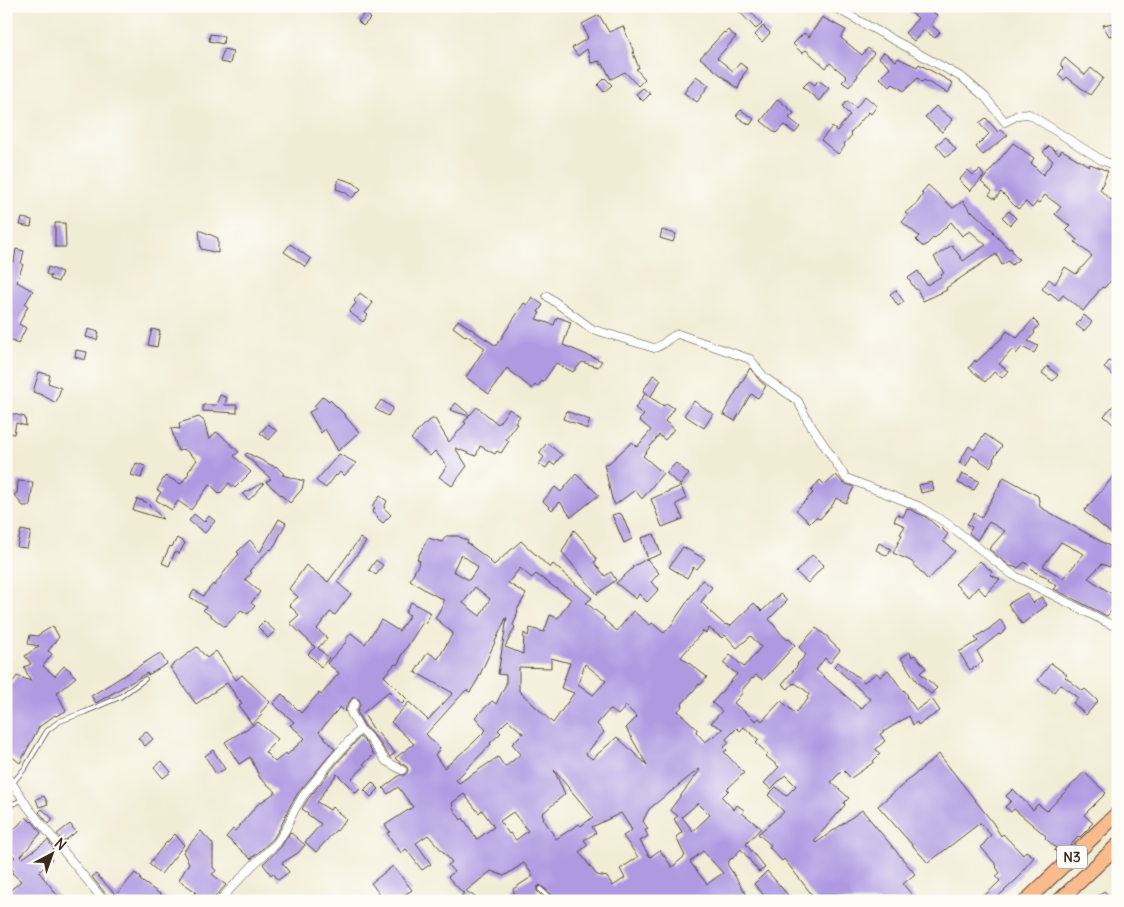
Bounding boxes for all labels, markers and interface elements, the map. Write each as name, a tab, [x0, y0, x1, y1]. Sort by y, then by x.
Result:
north arrow	[28, 830, 78, 880]
text: N	[51, 834, 70, 854]
road number: N3	[1057, 846, 1087, 869]

